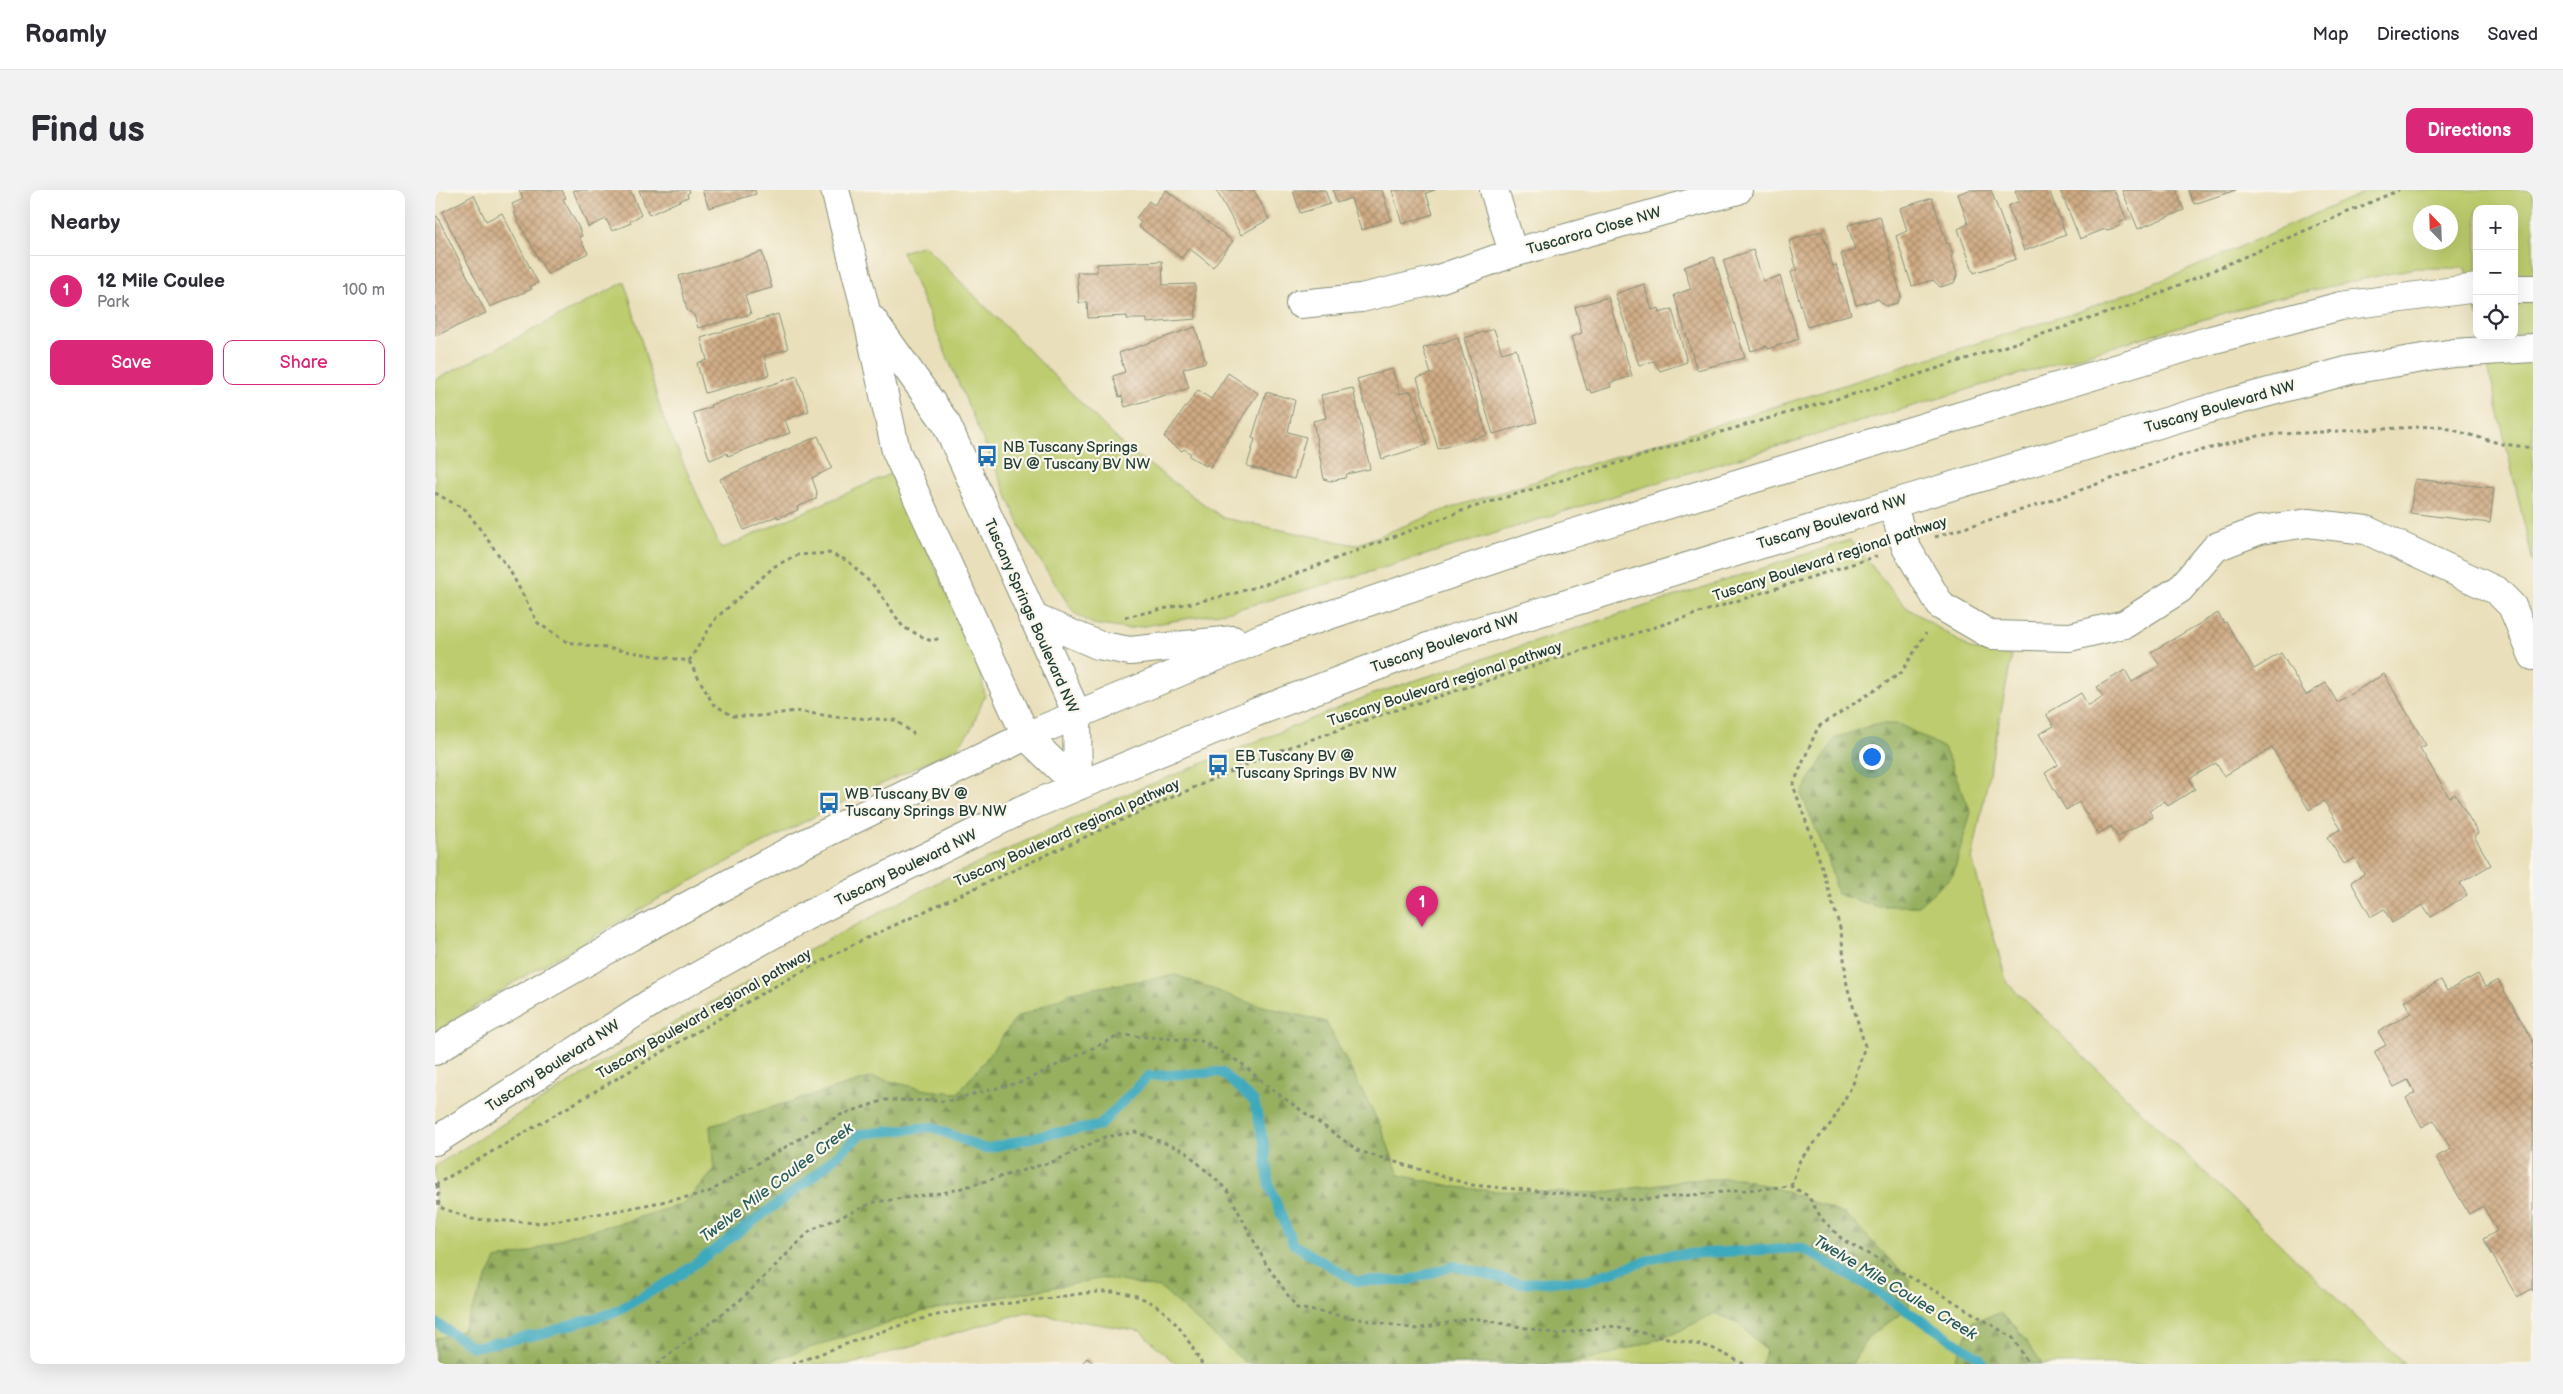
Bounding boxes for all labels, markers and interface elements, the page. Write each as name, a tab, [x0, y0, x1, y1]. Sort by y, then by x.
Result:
text: Roamly	[25, 20, 106, 49]
text: Map	[2313, 24, 2349, 45]
text: Directions	[2377, 24, 2459, 45]
text: Saved	[2487, 24, 2538, 45]
button: Directions	[2406, 108, 2533, 153]
text: Find us	[30, 109, 145, 152]
street label: Tuscarora Close NW	[1524, 203, 1664, 259]
north arrow	[2413, 205, 2458, 250]
map controls	[2473, 205, 2518, 340]
button: +	[2473, 205, 2518, 250]
text: Nearby	[50, 210, 120, 235]
button: −	[2473, 250, 2518, 295]
text: 12 Mile Coulee	[97, 270, 225, 293]
text: 1	[63, 281, 69, 300]
text: 100 m	[342, 281, 385, 300]
text: Park	[97, 293, 129, 312]
button: locate	[2473, 295, 2518, 340]
button: Save	[50, 340, 213, 385]
button: Share	[223, 340, 385, 385]
street label: Tuscany Boulevard NW	[2142, 376, 2298, 438]
place label: NB Tuscany Springs BV @ Tuscany BV NW	[1003, 438, 1150, 474]
bus stop icon: NB Tuscany Springs BV @ Tuscany BV NW	[974, 443, 1000, 469]
street label: Tuscany Boulevard NW	[1755, 490, 1910, 554]
street label: Tuscany Boulevard regional pathway	[1711, 512, 1950, 606]
street label: Tuscany Springs Boulevard NW	[979, 516, 1083, 716]
street label: Tuscany Boulevard NW	[1368, 609, 1522, 677]
street label: Tuscany Boulevard regional pathway	[1326, 637, 1565, 731]
your location	[1859, 744, 1885, 770]
place label: EB Tuscany BV @ Tuscany Springs BV NW	[1235, 747, 1397, 783]
bus stop icon: EB Tuscany BV @ Tuscany Springs BV NW	[1205, 752, 1231, 778]
street label: Tuscany Boulevard regional pathway	[951, 774, 1183, 892]
place label: WB Tuscany BV @ Tuscany Springs BV NW	[845, 785, 1007, 821]
bus stop icon: WB Tuscany BV @ Tuscany Springs BV NW	[816, 790, 842, 816]
street label: Tuscany Boulevard NW	[832, 825, 981, 911]
pin: 1	[1406, 886, 1438, 927]
street label: Tuscany Boulevard regional pathway	[593, 944, 815, 1083]
street label: Tuscany Boulevard NW	[482, 1015, 624, 1116]
water label: Twelve Mile Coulee Creek	[697, 1118, 858, 1247]
water label: Twelve Mile Coulee Creek	[1810, 1232, 1981, 1345]

